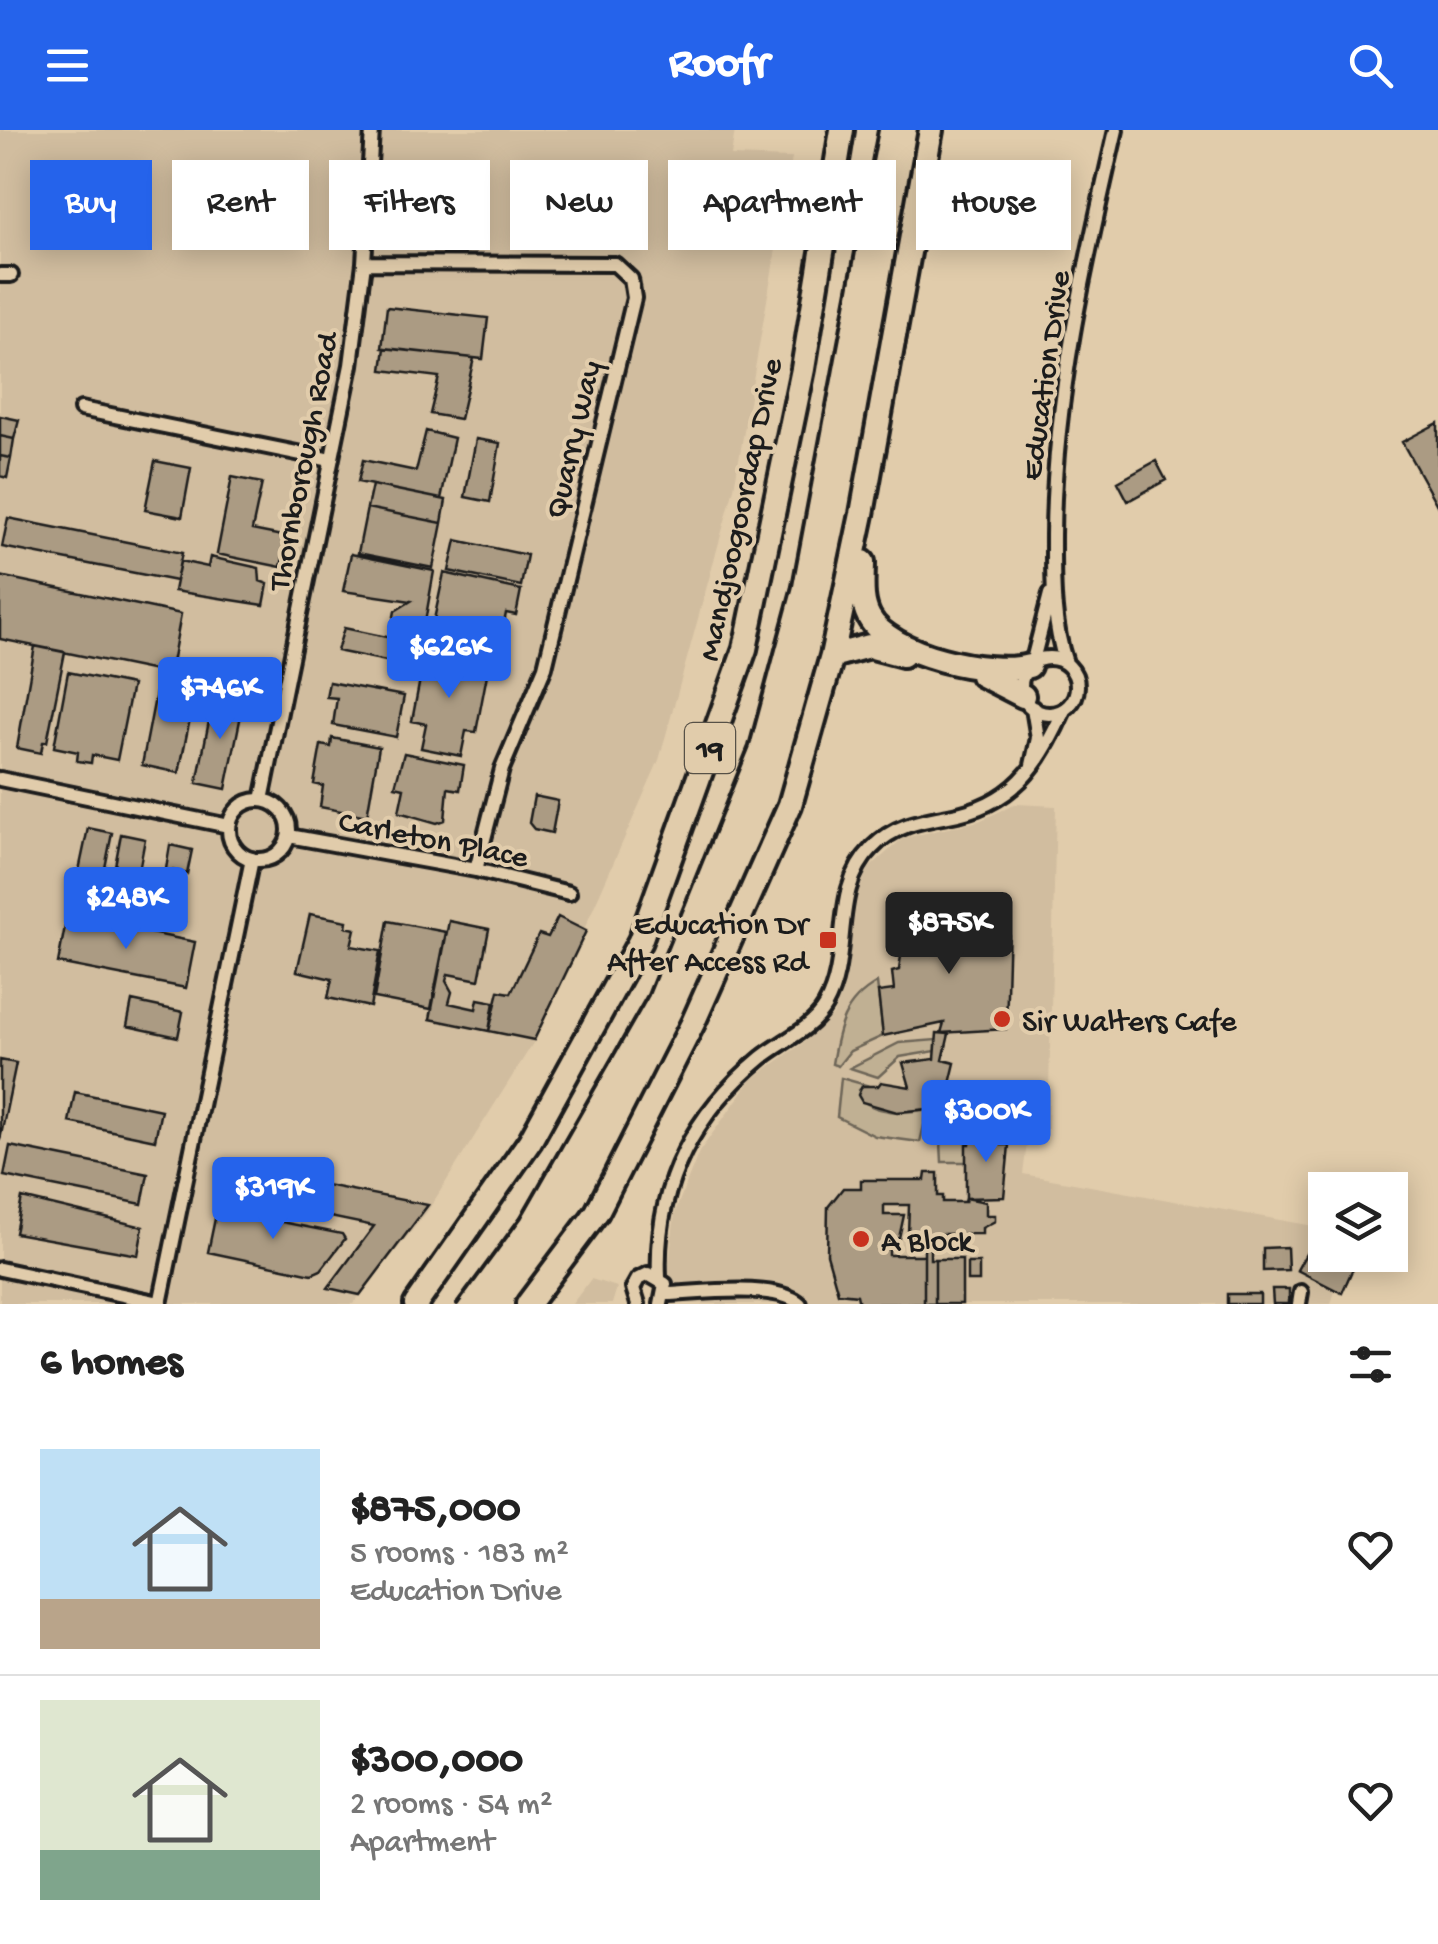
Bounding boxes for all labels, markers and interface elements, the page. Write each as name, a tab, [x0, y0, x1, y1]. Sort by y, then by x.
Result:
icon: menu	[40, 38, 95, 93]
icon: search	[1343, 38, 1398, 93]
text: Roofr	[669, 39, 769, 92]
chip: Buy	[30, 160, 152, 250]
chip: Rent	[172, 160, 309, 250]
chip: Filters	[329, 160, 490, 250]
chip: New	[510, 160, 648, 250]
chip: Apartment	[668, 160, 896, 250]
chip: House	[916, 160, 1071, 250]
street label: Education Drive	[1014, 268, 1082, 483]
street label: Thornborough Road	[262, 328, 350, 596]
street label: Mandjoogoordap Drive	[692, 355, 794, 665]
street label: Quarry Way	[539, 357, 613, 523]
pin: $626K	[379, 616, 519, 701]
text: $626K	[409, 629, 489, 667]
pin: $746K	[150, 657, 290, 742]
text: $746K	[180, 670, 260, 708]
road number: 19	[685, 723, 735, 773]
street label: Carleton Place	[335, 805, 532, 879]
pin: $248K	[56, 867, 196, 952]
text: $248K	[86, 880, 166, 918]
pin: $875K	[879, 892, 1019, 977]
text: $875K	[908, 905, 991, 943]
place label: Education Dr After Access Rd	[607, 908, 811, 983]
marker: Education Dr After Access Rd	[817, 929, 839, 951]
place label: Sir Walters Cafe	[1022, 1005, 1237, 1043]
marker: Sir Walters Cafe	[991, 1008, 1013, 1030]
pin: $300K	[916, 1080, 1056, 1165]
text: $300K	[944, 1093, 1028, 1131]
pin: $319K	[203, 1157, 343, 1242]
text: $319K	[234, 1170, 312, 1208]
map controls	[1308, 1172, 1408, 1272]
button: layers	[1308, 1172, 1408, 1272]
place label: A Block	[881, 1225, 975, 1263]
marker: A Block	[850, 1228, 872, 1250]
icon: filters	[1343, 1337, 1398, 1392]
text: 6 homes	[40, 1340, 183, 1389]
text: $875,000	[350, 1487, 521, 1536]
icon: home	[120, 1489, 240, 1609]
icon: heart	[1343, 1522, 1398, 1577]
text: 5 rooms · 183 m²	[350, 1536, 569, 1574]
text: Education Drive	[350, 1574, 561, 1612]
text: $300,000	[350, 1738, 523, 1787]
icon: home	[120, 1740, 240, 1860]
icon: heart	[1343, 1773, 1398, 1828]
text: 2 rooms · 54 m²	[350, 1787, 552, 1825]
text: Apartment	[350, 1825, 494, 1863]

